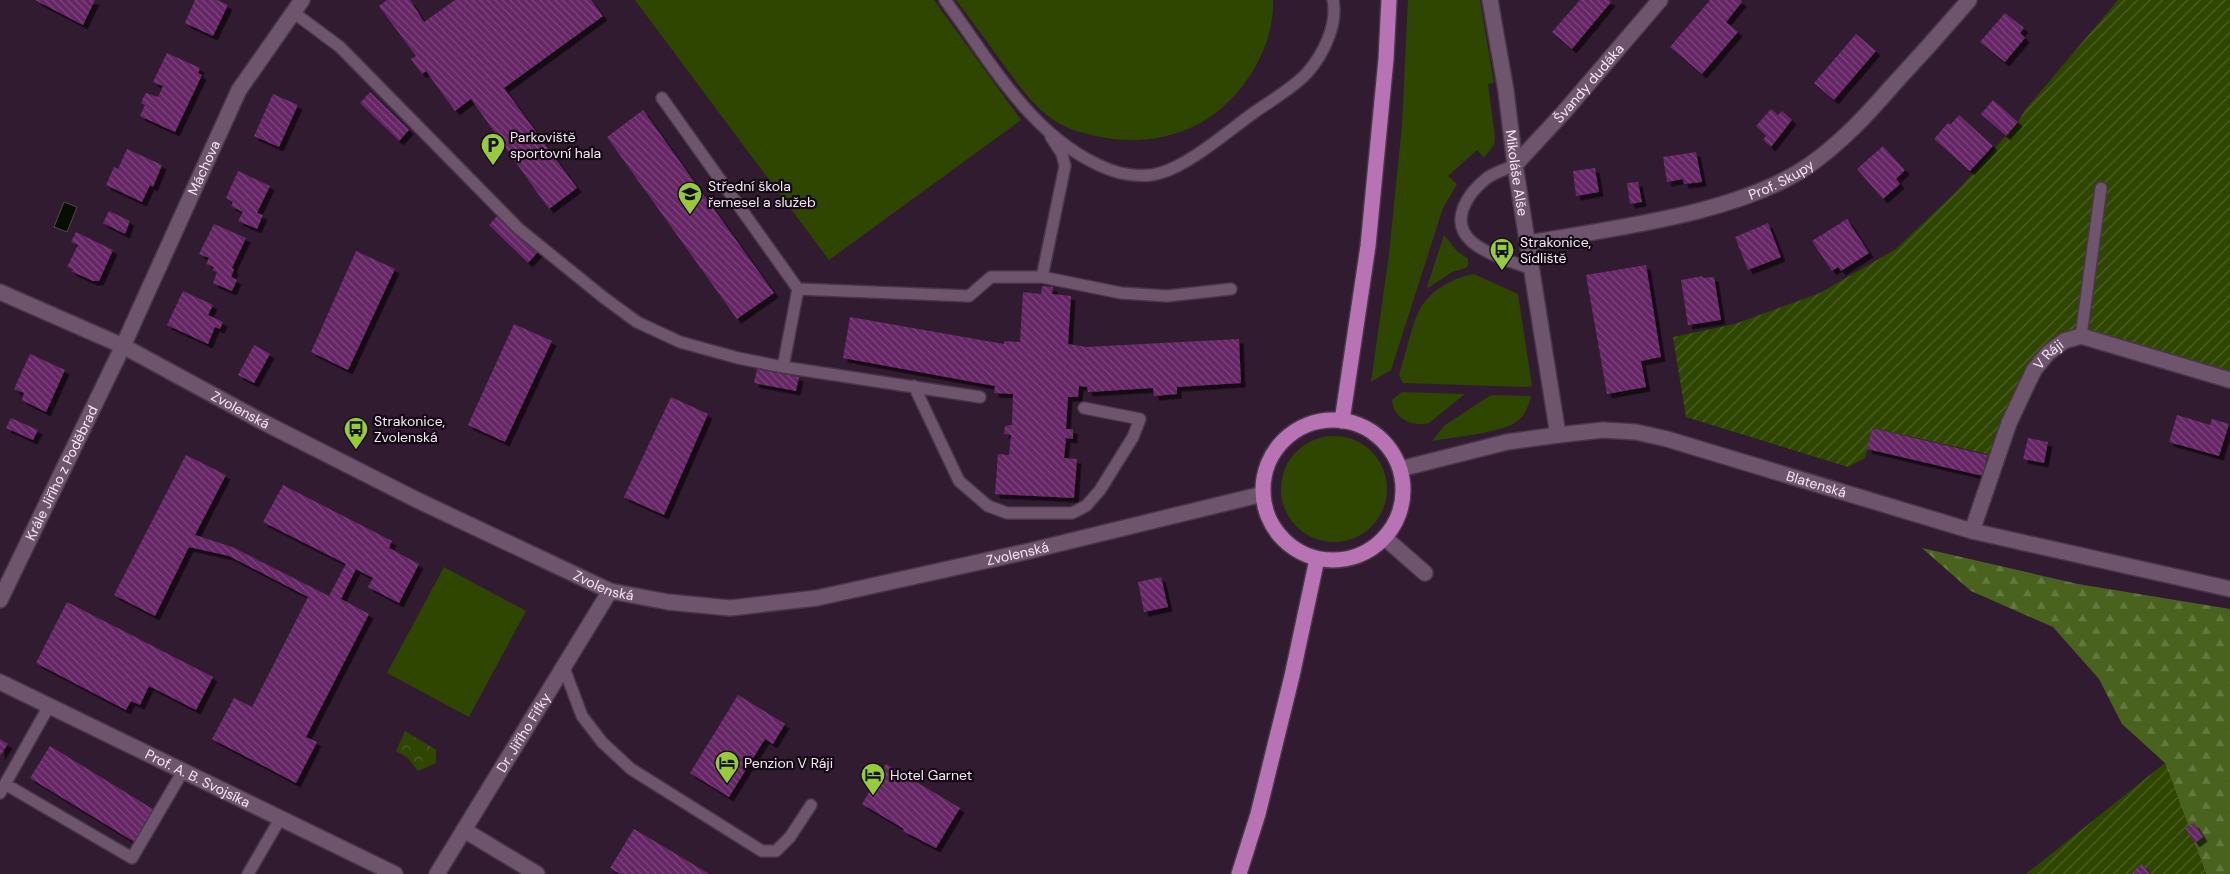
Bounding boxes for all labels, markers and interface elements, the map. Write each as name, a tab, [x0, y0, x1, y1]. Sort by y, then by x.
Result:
street label: Švandy dudáka	[1549, 40, 1628, 127]
place label: Parkoviště sportovní hala	[510, 128, 601, 162]
street label: Mikoláše Alše	[1502, 129, 1532, 217]
parking icon: Parkoviště sportovní hala	[480, 132, 506, 166]
street label: Máchova	[184, 137, 224, 198]
street label: Prof. Skupy	[1746, 155, 1818, 204]
place label: Střední škola řemesel a služeb	[708, 177, 816, 211]
school or university icon: Střední škola řemesel a služeb	[677, 181, 703, 215]
place label: Strakonice, Sídliště	[1520, 233, 1592, 267]
bus stop icon: Strakonice, Sídliště	[1489, 237, 1515, 271]
street label: V Ráji	[2029, 336, 2067, 373]
street label: Zvolenská	[208, 387, 273, 433]
street label: Krále Jiřího z Poděbrad	[21, 403, 102, 544]
place label: Strakonice, Zvolenská	[374, 412, 446, 446]
bus stop icon: Strakonice, Zvolenská	[343, 416, 369, 450]
street label: Blatenská	[1784, 467, 1849, 502]
street label: Zvolenská	[985, 538, 1051, 569]
street label: Zvolenská	[570, 566, 635, 604]
street label: Dr. Jiřího Fifky	[492, 689, 555, 775]
street label: Prof. A. B. Svojsíka	[142, 745, 253, 811]
hotel icon: Penzion V Ráji	[714, 750, 740, 784]
place label: Penzion V Ráji	[744, 754, 833, 772]
hotel icon: Hotel Garnet	[860, 762, 886, 796]
place label: Hotel Garnet	[890, 766, 972, 784]

